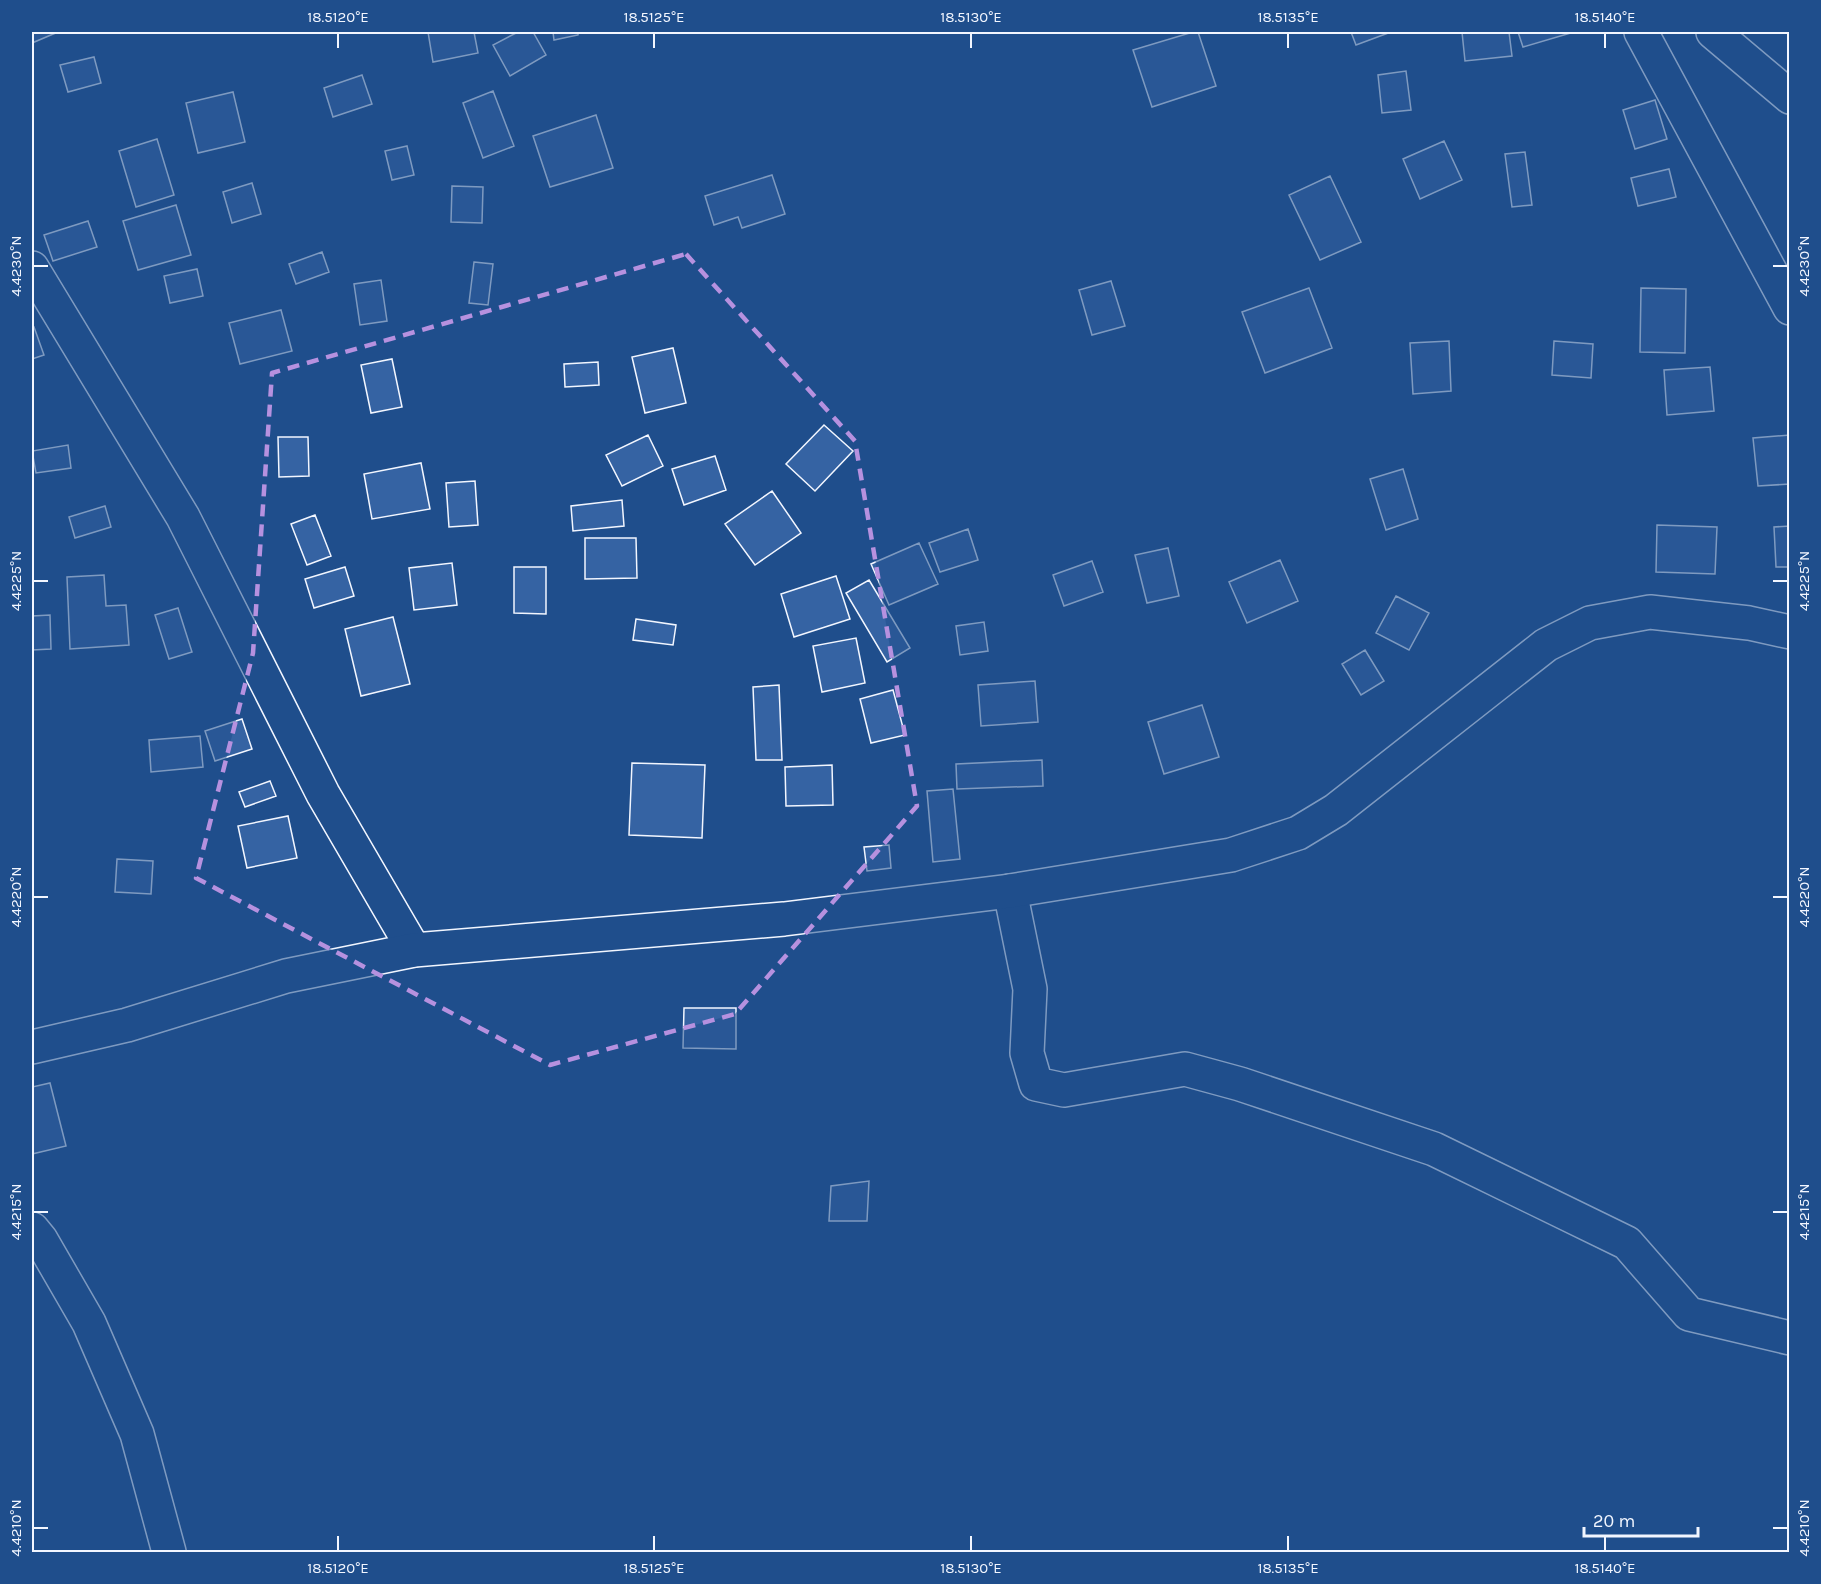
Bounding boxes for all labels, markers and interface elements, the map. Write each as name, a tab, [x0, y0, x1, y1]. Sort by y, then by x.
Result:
text: 18.5120°E	[307, 8, 369, 26]
text: 18.5125°E	[624, 8, 684, 26]
text: 18.5130°E	[940, 8, 1002, 26]
text: 18.5135°E	[1257, 8, 1319, 26]
text: 18.5140°E	[1574, 8, 1636, 26]
text: 4.4230°N	[7, 235, 25, 297]
text: 4.4230°N	[1795, 235, 1813, 297]
text: 4.4225°N	[7, 551, 25, 611]
text: 4.4225°N	[1795, 551, 1813, 611]
text: 4.4220°N	[7, 866, 25, 928]
text: 4.4220°N	[1795, 866, 1813, 928]
text: 4.4215°N	[7, 1184, 25, 1240]
text: 4.4215°N	[1795, 1184, 1813, 1240]
text: 4.4210°N	[7, 1499, 25, 1557]
text: 4.4210°N	[1795, 1499, 1813, 1557]
scale bar	[1584, 1500, 1698, 1538]
text: 20 m	[1593, 1510, 1635, 1532]
text: 18.5120°E	[307, 1559, 369, 1577]
text: 18.5125°E	[624, 1559, 684, 1577]
text: 18.5130°E	[940, 1559, 1002, 1577]
text: 18.5135°E	[1257, 1559, 1319, 1577]
text: 18.5140°E	[1574, 1559, 1636, 1577]

